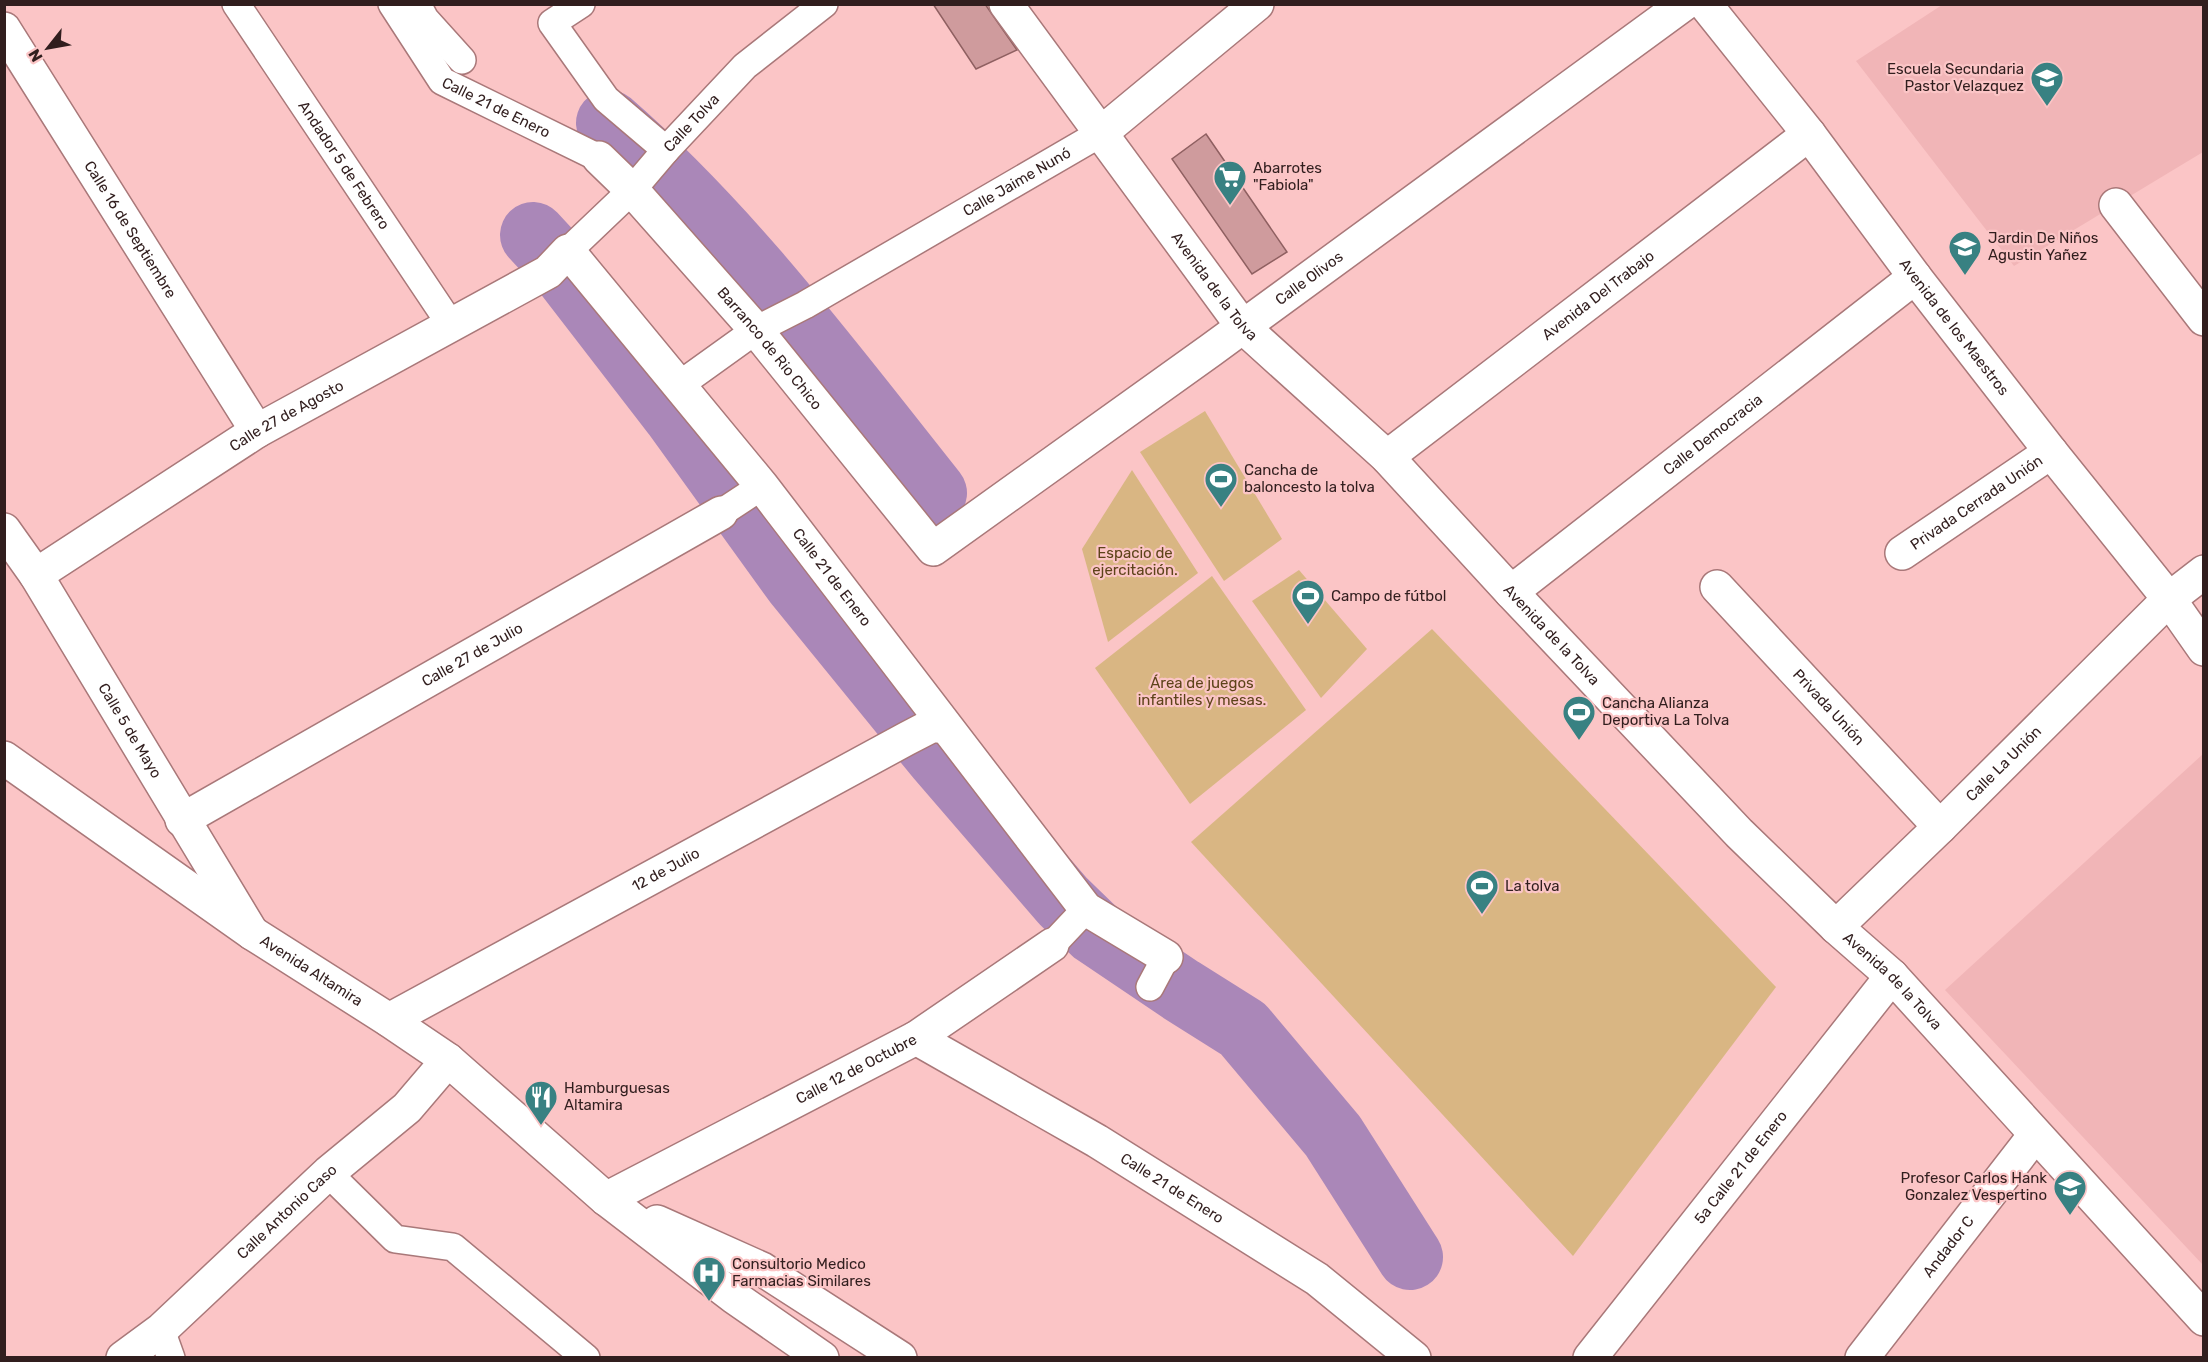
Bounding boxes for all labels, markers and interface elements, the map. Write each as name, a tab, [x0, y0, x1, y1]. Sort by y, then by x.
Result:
north arrow	[18, 18, 78, 78]
text: N	[24, 46, 47, 65]
place label: Escuela Secundaria Pastor Velazquez	[1887, 60, 2024, 95]
school or university icon: Escuela Secundaria Pastor Velazquez	[2029, 60, 2065, 107]
street label: Calle 21 de Enero	[439, 73, 553, 142]
street label: Calle Tolva	[660, 90, 723, 156]
street label: Andador 5 de Febrero	[295, 98, 393, 233]
street label: Calle Jaime Nunó	[960, 144, 1074, 220]
street label: Calle 16 de Septiembre	[80, 158, 180, 302]
supermarket icon: Abarrotes "Fabiola"	[1212, 159, 1248, 206]
place label: Abarrotes "Fabiola"	[1253, 159, 1322, 194]
street label: Avenida de la Tolva	[1167, 229, 1261, 345]
school or university icon: Jardin De Niños Agustin Yañez	[1947, 229, 1983, 276]
place label: Jardin De Niños Agustin Yañez	[1988, 229, 2099, 264]
street label: Calle Olivos	[1272, 247, 1347, 309]
street label: Avenida Del Trabajo	[1539, 247, 1658, 344]
street label: Avenida de los Maestros	[1895, 255, 2013, 399]
street label: Barranco de Rio Chico	[713, 284, 826, 413]
street label: Calle 27 de Agosto	[226, 376, 347, 455]
street label: Calle Democracia	[1660, 390, 1766, 479]
street label: Privada Cerrada Unión	[1907, 451, 2046, 554]
sports icon: Cancha de baloncesto la tolva	[1203, 461, 1239, 508]
place label: Cancha de baloncesto la tolva	[1244, 461, 1375, 496]
street label: Calle 21 de Enero	[789, 525, 875, 630]
park label: Espacio de ejercitación.	[1092, 544, 1178, 579]
sports icon: Campo de fútbol	[1290, 578, 1326, 625]
street label: Avenida de la Tolva	[1500, 581, 1603, 689]
place label: Campo de fútbol	[1331, 587, 1446, 605]
street label: Calle 27 de Julio	[419, 619, 526, 691]
street label: Privada Unión	[1789, 665, 1868, 749]
park label: Área de juegos infantiles y mesas.	[1138, 674, 1266, 709]
street label: Calle 5 de Mayo	[94, 680, 166, 782]
sports icon: Cancha Alianza Deportiva La Tolva	[1561, 694, 1597, 741]
place label: Cancha Alianza Deportiva La Tolva	[1602, 694, 1729, 729]
street label: Calle La Unión	[1962, 722, 2045, 805]
street label: 12 de Julio	[629, 844, 703, 895]
sports icon: La tolva	[1464, 868, 1500, 915]
place label: La tolva	[1505, 877, 1560, 895]
street label: Avenida de la Tolva	[1839, 928, 1946, 1034]
street label: Avenida Altamira	[257, 932, 366, 1010]
street label: Calle 12 de Octubre	[793, 1030, 920, 1108]
restaurant icon: Hamburguesas Altamira	[523, 1079, 559, 1126]
place label: Hamburguesas Altamira	[564, 1079, 670, 1114]
street label: 5a Calle 21 de Enero	[1690, 1107, 1791, 1228]
street label: Calle 21 de Enero	[1117, 1149, 1227, 1227]
street label: Calle Antonio Caso	[233, 1160, 341, 1263]
place label: Profesor Carlos Hank Gonzalez Vespertino	[1901, 1169, 2047, 1204]
school or university icon: Profesor Carlos Hank Gonzalez Vespertino	[2052, 1169, 2088, 1216]
street label: Andador C	[1919, 1212, 1978, 1281]
hospital icon: Consultorio Medico Farmacias Similares	[691, 1255, 727, 1302]
place label: Consultorio Medico Farmacias Similares	[732, 1255, 871, 1290]

